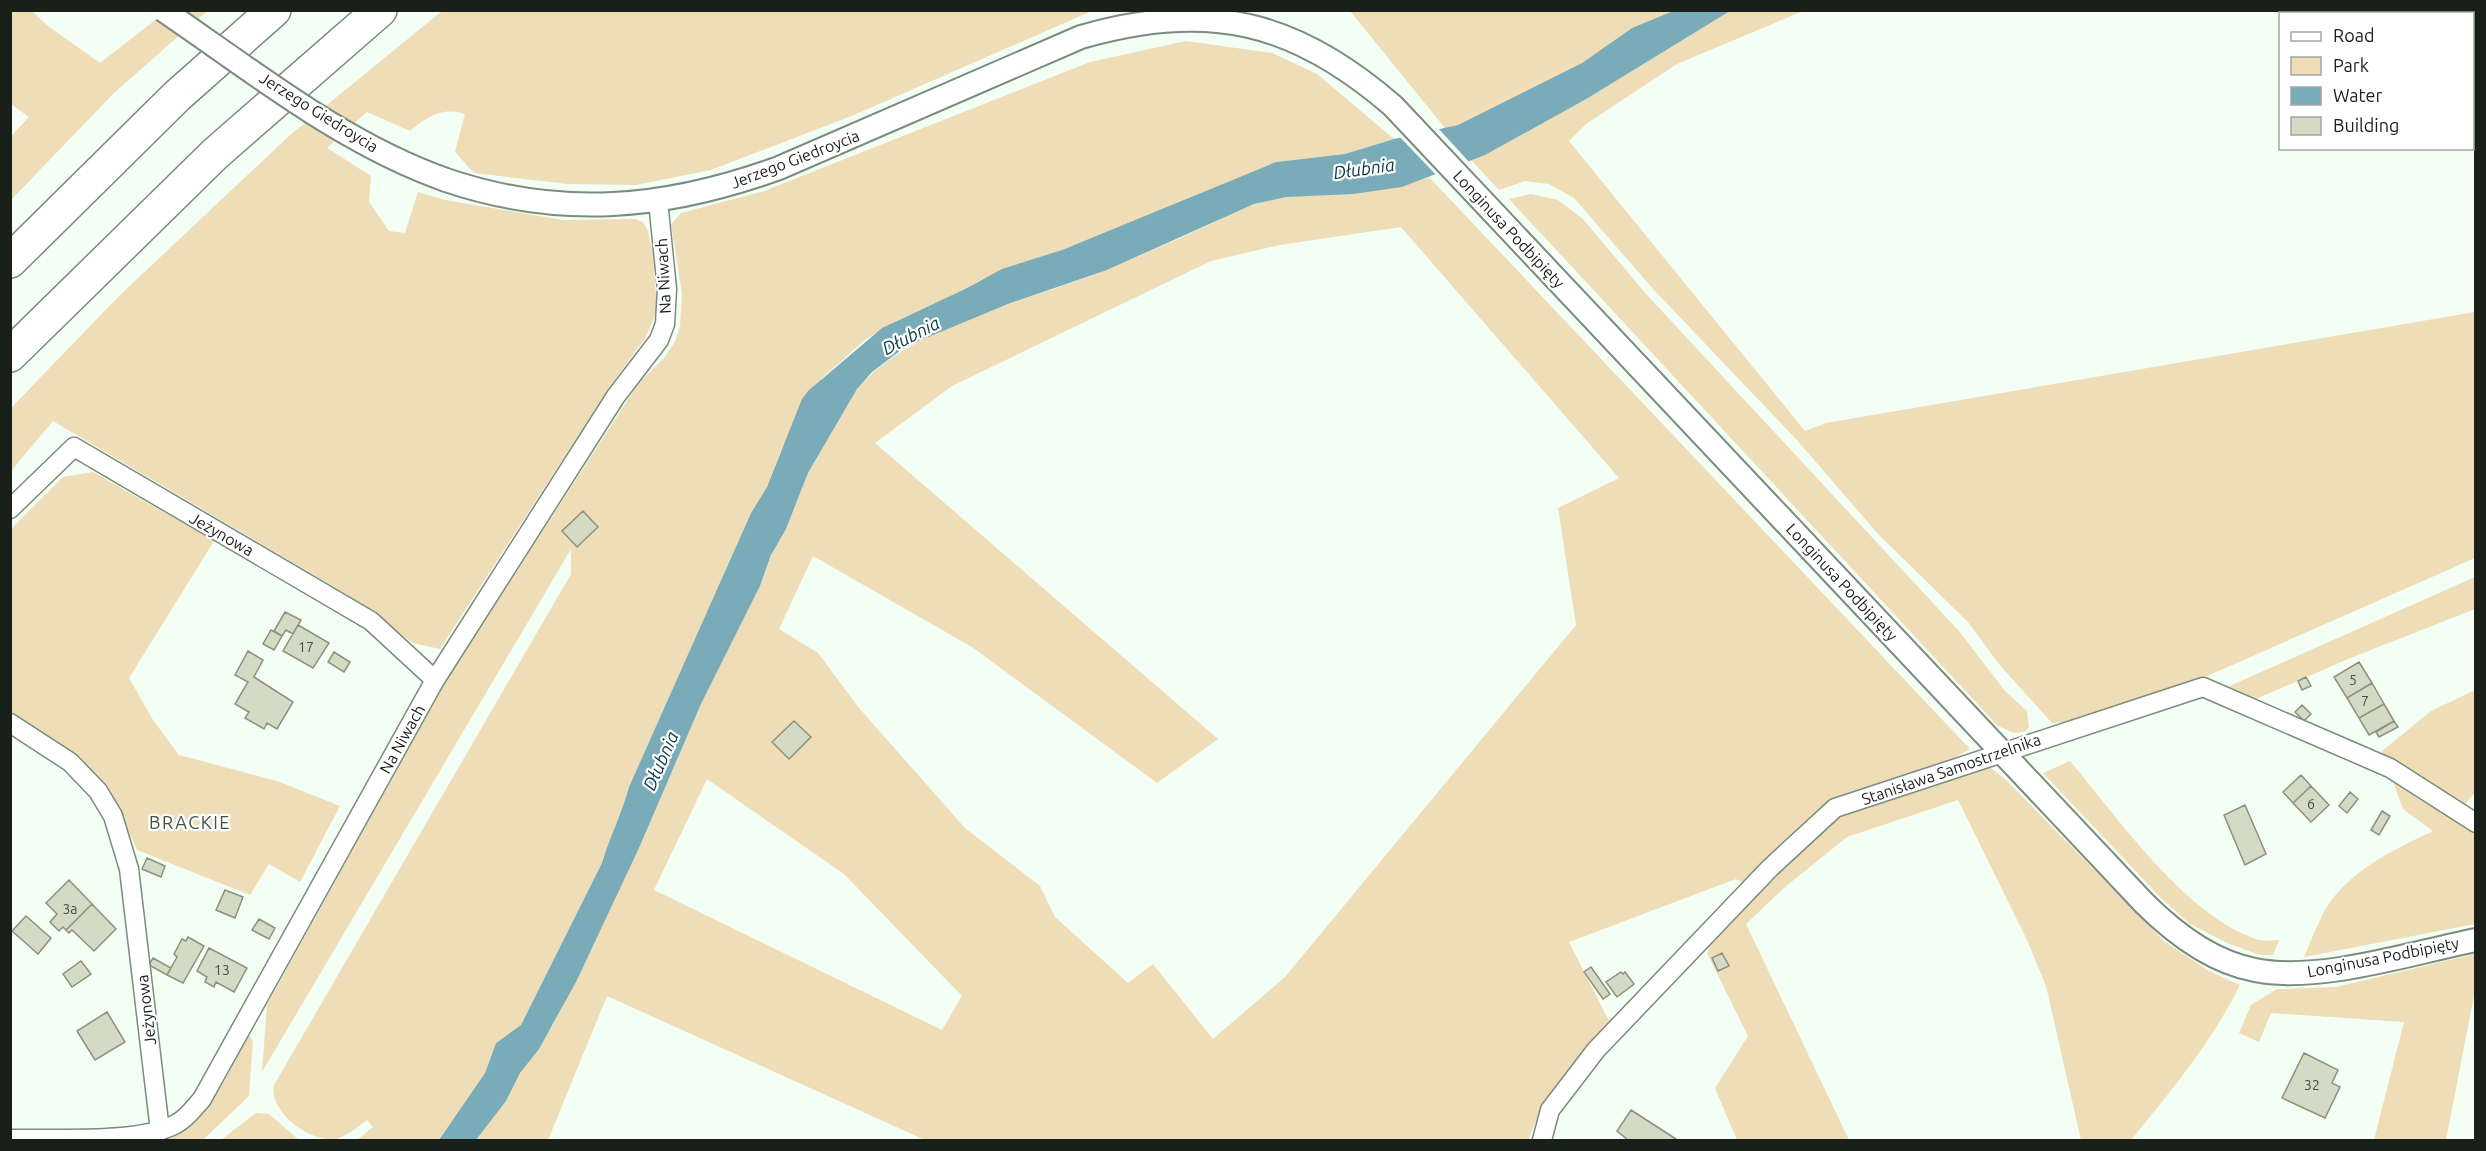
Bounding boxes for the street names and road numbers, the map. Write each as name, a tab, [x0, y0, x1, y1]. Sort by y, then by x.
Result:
street label: Jerzego Giedroycia	[256, 68, 382, 156]
street label: Jerzego Giedroycia	[728, 126, 862, 192]
street label: Longinusa Podbipięty	[1450, 166, 1568, 292]
street label: Na Niwach	[652, 238, 674, 314]
street label: Jeżynowa	[187, 508, 257, 560]
street label: Longinusa Podbipięty	[1783, 519, 1901, 645]
street label: Na Niwach	[376, 701, 428, 777]
street label: Stanisława Samostrzelnika	[1859, 730, 2043, 808]
street label: Longinusa Podbipięty	[2306, 933, 2461, 981]
street label: Jeżynowa	[133, 974, 159, 1046]

